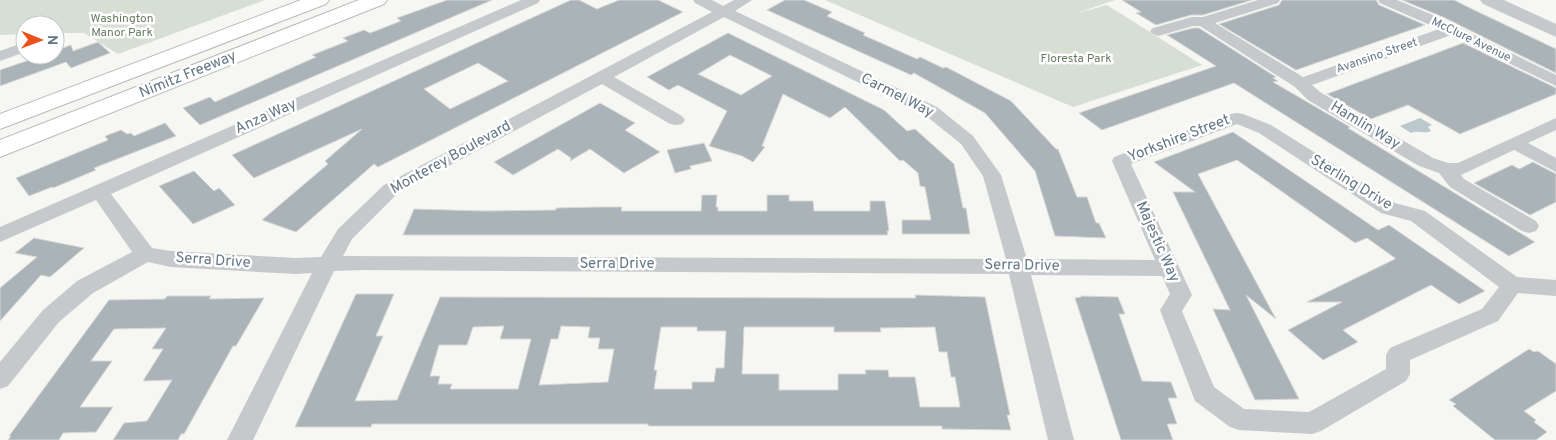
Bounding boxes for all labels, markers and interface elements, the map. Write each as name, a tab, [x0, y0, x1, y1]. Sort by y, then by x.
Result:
park label: Washington Manor Park	[90, 11, 154, 41]
street label: McClure Avenue	[1429, 14, 1513, 66]
north arrow	[15, 15, 65, 65]
text: N	[43, 35, 60, 45]
street label: Avansino Street	[1334, 35, 1420, 77]
street label: Nimitz Freeway	[137, 47, 239, 103]
park label: Floresta Park	[1040, 51, 1112, 67]
street label: Carmel Way	[857, 69, 937, 123]
street label: Anza Way	[232, 95, 300, 139]
street label: Hamlin Way	[1327, 98, 1403, 154]
street label: Yorkshire Street	[1125, 111, 1233, 167]
street label: Monterey Boulevard	[387, 117, 515, 199]
street label: Sterling Drive	[1307, 151, 1395, 215]
street label: Majestic Way	[1131, 199, 1183, 285]
street label: Serra Drive	[175, 249, 251, 273]
street label: Serra Drive	[579, 255, 655, 274]
street label: Serra Drive	[984, 256, 1060, 276]

